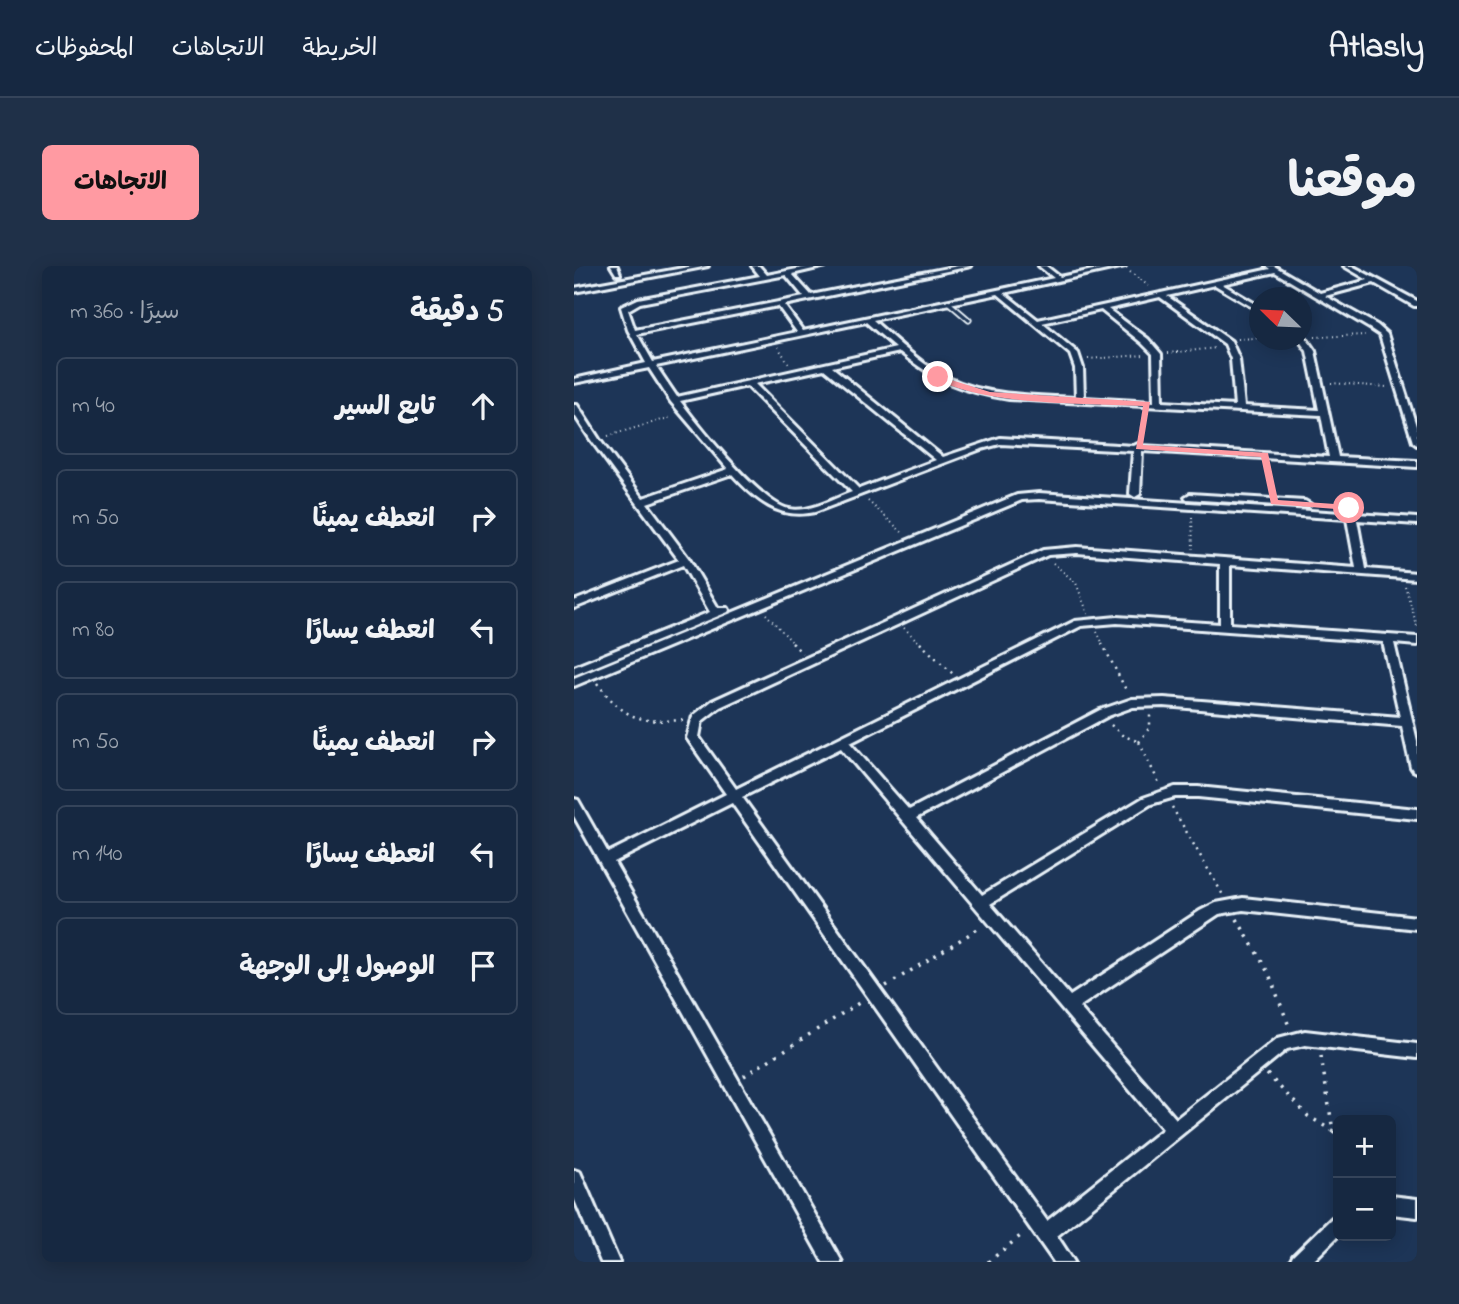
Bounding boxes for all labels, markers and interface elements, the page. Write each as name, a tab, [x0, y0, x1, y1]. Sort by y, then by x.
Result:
text: Atlasly	[1329, 24, 1424, 72]
text: المحفوظات	[35, 32, 134, 67]
text: الاتجاهات	[172, 32, 265, 67]
text: الخريطة	[303, 32, 377, 67]
button: الاتجاهات	[42, 145, 199, 220]
text: موقعنا	[1287, 148, 1417, 220]
north arrow	[1249, 287, 1312, 350]
text: 5 دقيقة	[410, 291, 504, 335]
text: سيرًا · 360 m	[70, 296, 180, 329]
route end	[922, 361, 953, 392]
icon: ahead	[464, 387, 502, 425]
text: تابع السير	[336, 389, 435, 427]
text: 40 m	[72, 390, 115, 423]
route start	[1333, 492, 1364, 523]
icon: right	[464, 499, 502, 537]
text: انعطف يمينًا	[312, 501, 435, 539]
text: 50 m	[72, 502, 119, 535]
icon: left	[464, 611, 502, 649]
text: انعطف يسارًا	[306, 613, 435, 651]
text: 80 m	[72, 614, 114, 647]
icon: right	[464, 723, 502, 761]
text: انعطف يمينًا	[312, 725, 435, 763]
text: 50 m	[72, 726, 119, 759]
icon: left	[464, 835, 502, 873]
text: انعطف يسارًا	[306, 837, 435, 875]
text: 140 m	[72, 838, 122, 871]
icon: arrive	[464, 947, 502, 985]
text: الوصول إلى الوجهة	[239, 949, 435, 987]
map controls	[1333, 1115, 1396, 1241]
button: +	[1333, 1115, 1396, 1178]
button: −	[1333, 1178, 1396, 1241]

